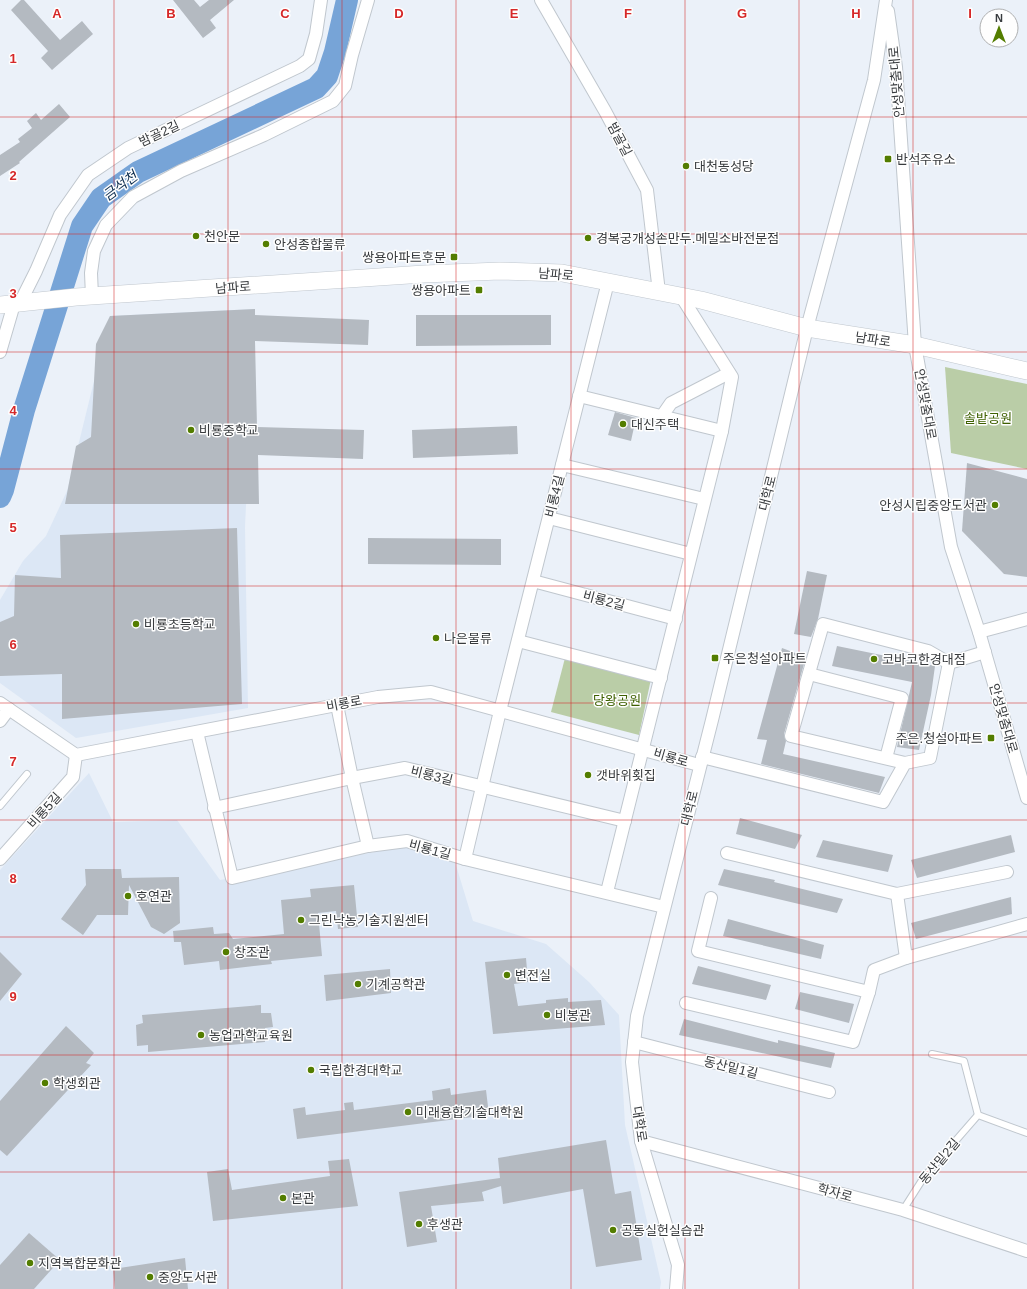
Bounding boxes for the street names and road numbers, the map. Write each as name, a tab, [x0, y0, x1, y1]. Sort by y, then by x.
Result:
street label: 안성맞춤대로	[886, 46, 907, 118]
street label: 밤골2길	[136, 118, 182, 149]
street label: 밤골길	[605, 120, 635, 159]
street label: 남파로	[537, 265, 575, 284]
street label: 남파로	[215, 279, 251, 296]
street label: 남파로	[854, 329, 892, 350]
street label: 안성맞춤대로	[912, 367, 939, 441]
street label: 비룡4길	[542, 473, 567, 519]
street label: 대학로	[756, 474, 779, 512]
street label: 비룡2길	[581, 588, 627, 613]
street label: 안성맞춤대로	[986, 682, 1021, 755]
street label: 비룡로	[325, 693, 363, 714]
street label: 비룡로	[652, 745, 690, 770]
street label: 비룡3길	[409, 763, 455, 788]
street label: 비룡5길	[24, 789, 64, 831]
street label: 대학로	[678, 789, 701, 827]
street label: 비룡1길	[407, 837, 453, 862]
street label: 동산밑1길	[702, 1054, 759, 1081]
street label: 대학로	[629, 1105, 650, 1143]
street label: 동산밑2길	[916, 1135, 963, 1187]
street label: 학자로	[816, 1181, 854, 1204]

